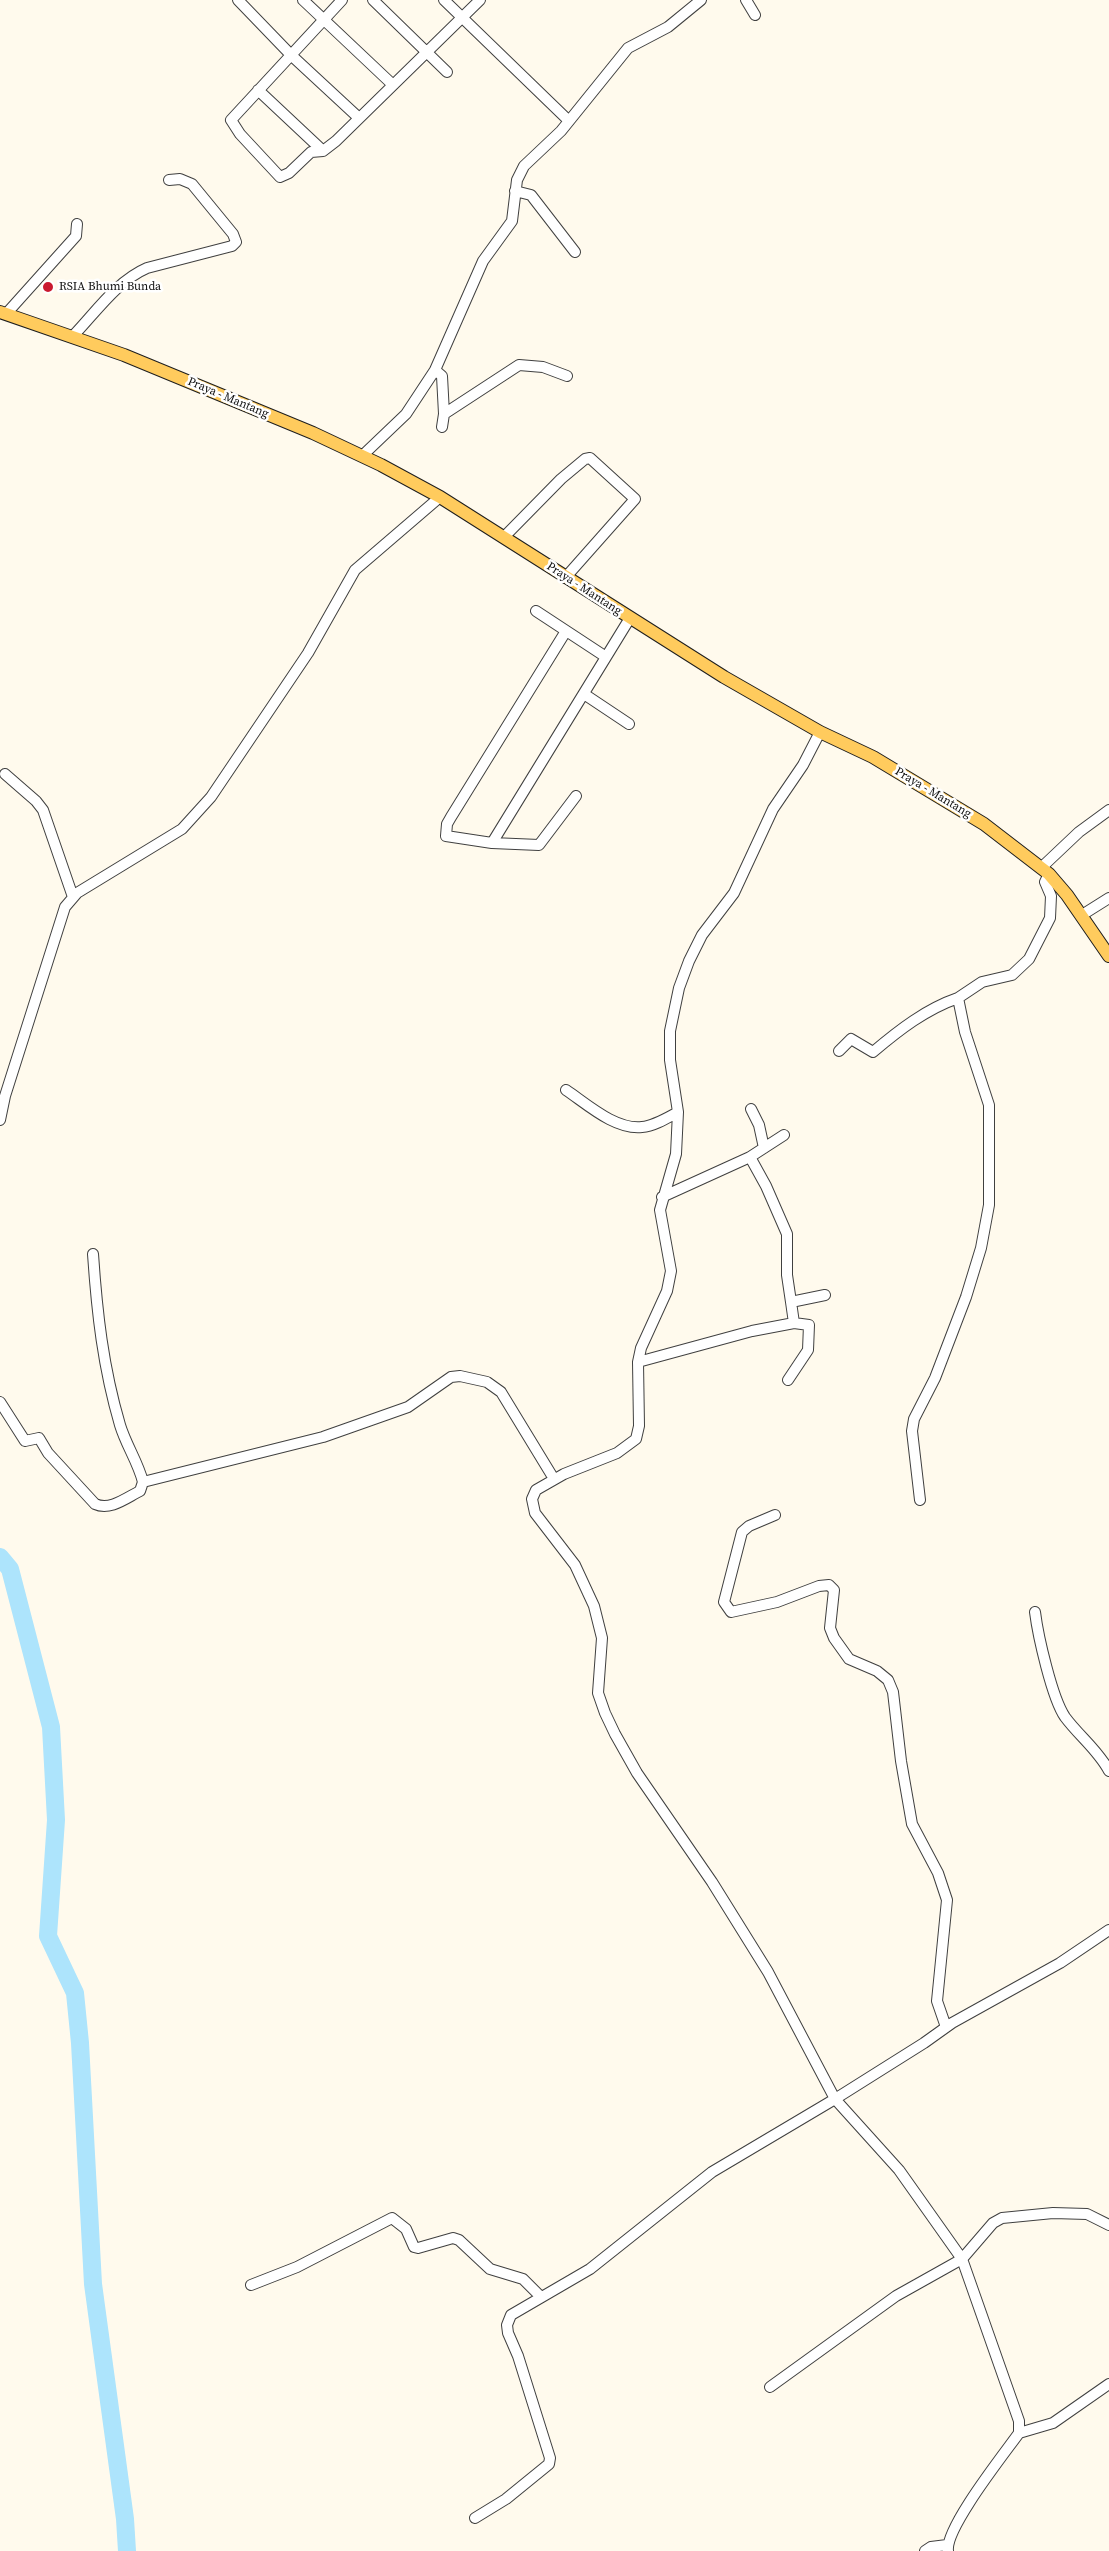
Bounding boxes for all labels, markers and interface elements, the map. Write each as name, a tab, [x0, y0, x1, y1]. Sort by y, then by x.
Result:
marker: RSIA Bhumi Bunda	[41, 280, 55, 294]
place label: RSIA Bhumi Bunda	[59, 280, 161, 294]
street label: Praya - Mantang	[185, 374, 271, 422]
street label: Praya - Mantang	[544, 559, 624, 619]
street label: Praya - Mantang	[892, 765, 974, 821]

